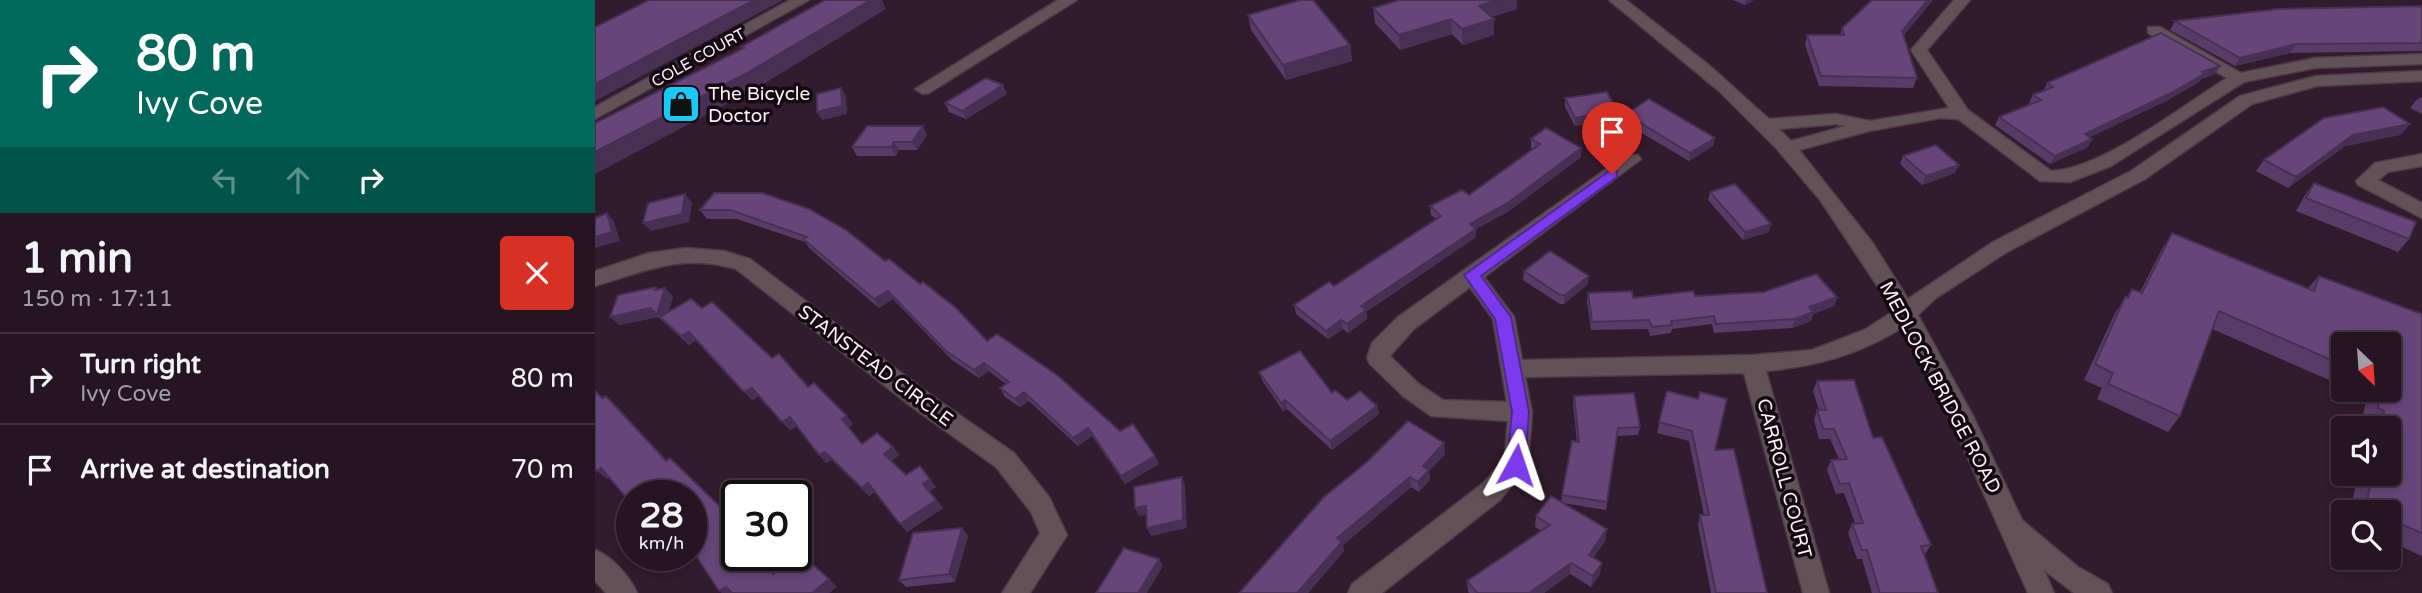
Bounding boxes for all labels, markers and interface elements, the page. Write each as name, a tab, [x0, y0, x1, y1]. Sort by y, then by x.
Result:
street label: COLE COURT	[648, 24, 749, 92]
text: 80 m	[136, 25, 255, 84]
icon: right	[21, 28, 112, 119]
shop icon: The Bicycle Doctor	[660, 83, 702, 125]
place label: The Bicycle Doctor	[708, 83, 810, 127]
text: Ivy Cove	[136, 85, 263, 123]
pin	[1582, 102, 1642, 174]
icon: arrive	[1593, 113, 1631, 151]
icon: left	[206, 161, 244, 199]
icon: ahead	[279, 161, 317, 199]
icon: right	[352, 161, 390, 199]
text: 1 min	[21, 233, 133, 284]
button: close	[500, 236, 574, 310]
street label: MEDLOCK BRIDGE ROAD	[1875, 278, 2005, 497]
text: 150 m · 17:11	[21, 285, 173, 313]
street label: STANSTEAD CIRCLE	[794, 301, 957, 431]
north arrow	[2331, 332, 2401, 402]
map controls	[2331, 332, 2401, 570]
text: Turn right	[80, 349, 201, 380]
icon: right	[21, 360, 59, 398]
text: 80 m	[511, 363, 574, 394]
text: Ivy Cove	[80, 380, 171, 408]
street label: CARROLL COURT	[1752, 396, 1816, 561]
button: sound	[2331, 416, 2401, 486]
position arrow	[1479, 428, 1553, 502]
icon: arrive	[21, 451, 59, 489]
text: Arrive at destination	[80, 454, 330, 485]
text: 70 m	[511, 454, 574, 485]
speed limit sign: 30	[721, 480, 812, 571]
text: 28	[640, 495, 683, 537]
button: search	[2331, 500, 2401, 570]
text: km/h	[639, 532, 684, 554]

